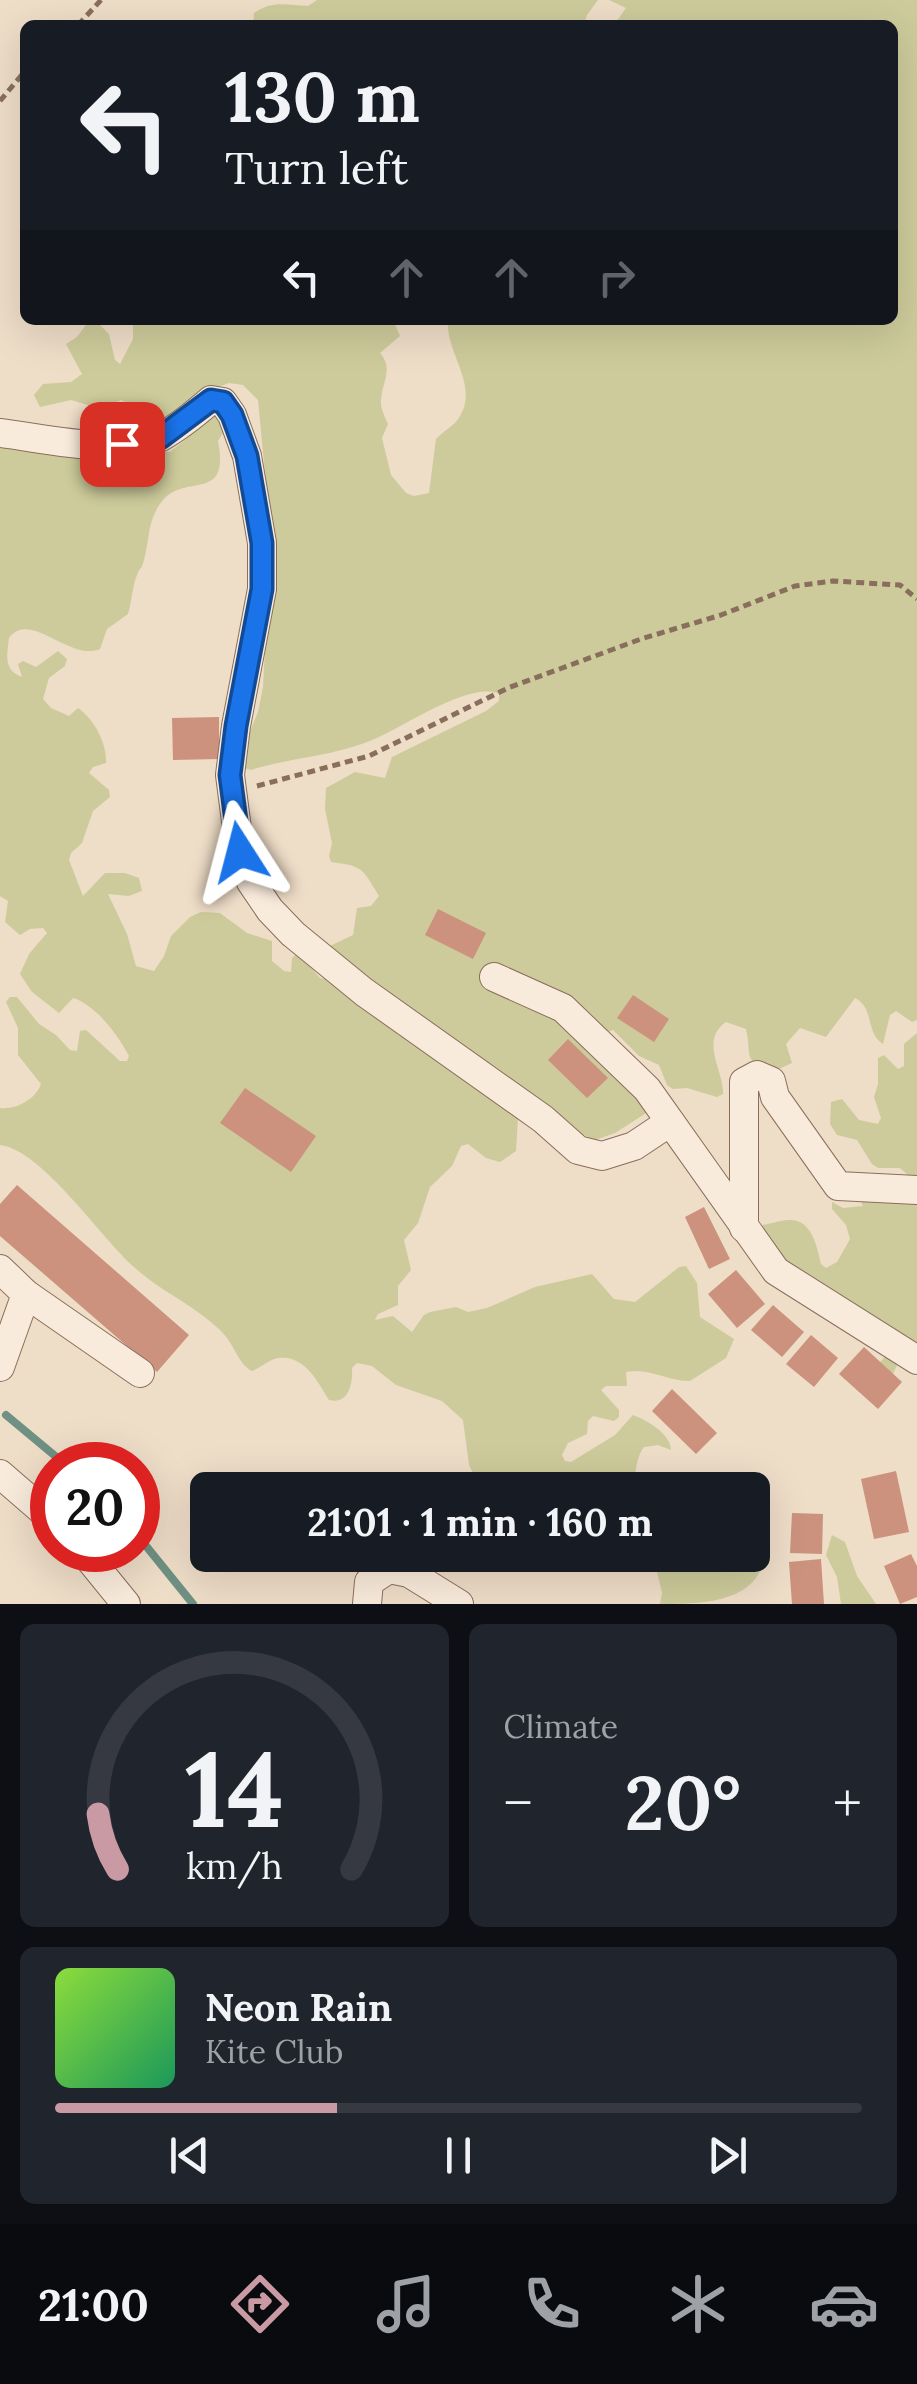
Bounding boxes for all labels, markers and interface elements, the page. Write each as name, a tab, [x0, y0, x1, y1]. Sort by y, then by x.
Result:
text: 130 m	[225, 52, 420, 141]
icon: left	[60, 60, 190, 190]
text: Turn left	[225, 139, 408, 196]
icon: left	[274, 250, 329, 305]
icon: ahead	[379, 250, 434, 305]
icon: ahead	[484, 250, 539, 305]
icon: right	[589, 250, 644, 305]
pin	[80, 402, 165, 487]
icon: arrive	[95, 417, 150, 472]
position arrow	[188, 800, 292, 904]
speed limit sign: 20	[30, 1442, 160, 1572]
text: 21:01 · 1 min · 160 m	[307, 1498, 653, 1546]
text: Climate	[504, 1706, 618, 1747]
text: 14	[185, 1722, 284, 1855]
text: 20°	[625, 1755, 741, 1851]
text: −	[504, 1768, 533, 1838]
text: +	[833, 1768, 862, 1838]
text: km/h	[186, 1843, 283, 1889]
text: Neon Rain	[205, 1983, 392, 2031]
text: Kite Club	[205, 2031, 343, 2072]
icon: previous	[162, 2128, 217, 2183]
icon: pause	[431, 2128, 486, 2183]
icon: next	[700, 2128, 755, 2183]
icon: directions	[225, 2269, 295, 2339]
icon: music	[371, 2269, 441, 2339]
icon: phone	[517, 2269, 587, 2339]
icon: climate	[663, 2269, 733, 2339]
icon: car	[809, 2269, 879, 2339]
text: 21:00	[38, 2276, 149, 2333]

